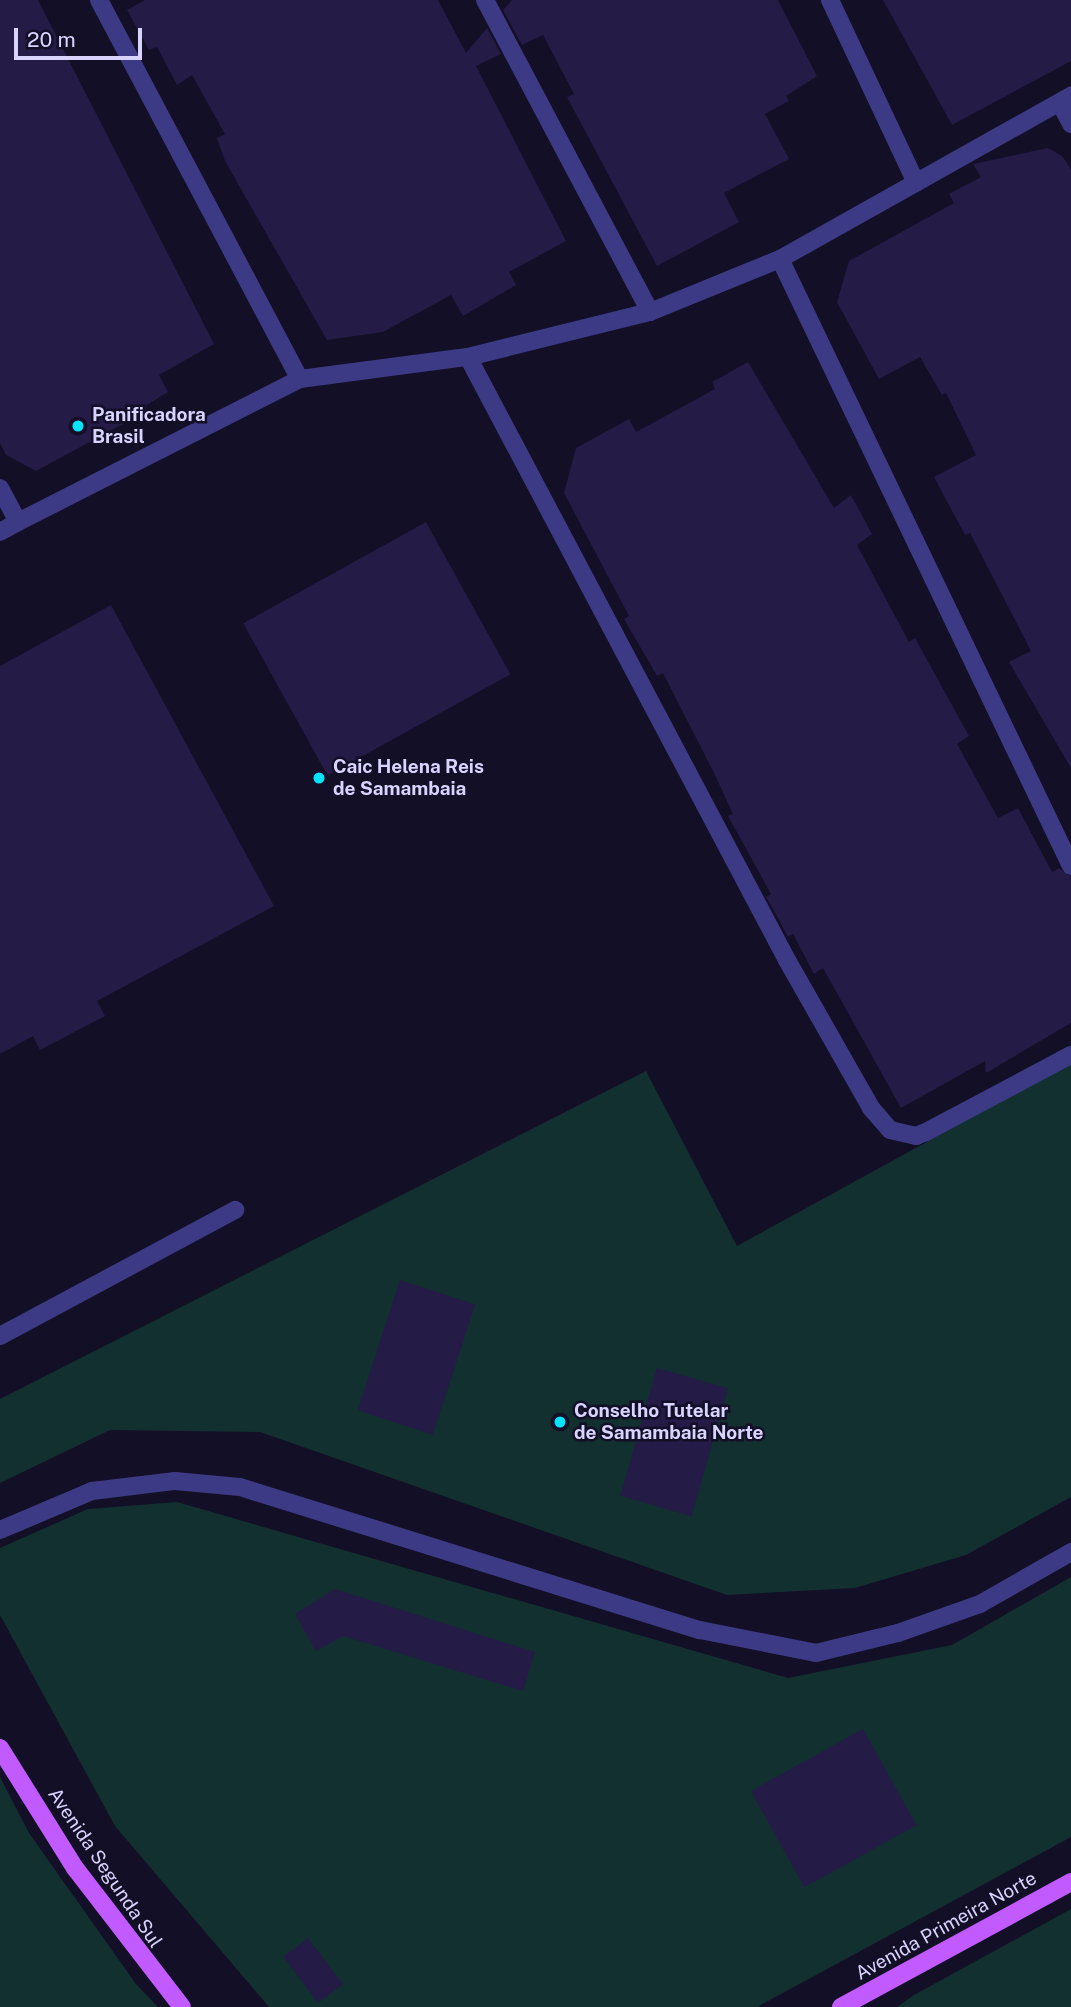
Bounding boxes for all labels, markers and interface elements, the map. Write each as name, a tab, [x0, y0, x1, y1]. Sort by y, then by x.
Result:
scale bar	[18, 14, 145, 58]
text: 20 m	[27, 27, 76, 52]
place label: Panificadora Brasil	[92, 404, 206, 448]
marker: Panificadora Brasil	[70, 418, 86, 434]
place label: Caic Helena Reis de Samambaia	[333, 756, 484, 800]
marker: Caic Helena Reis de Samambaia	[311, 770, 327, 786]
place label: Conselho Tutelar de Samambaia Norte	[574, 1400, 764, 1444]
marker: Conselho Tutelar de Samambaia Norte	[552, 1414, 568, 1430]
street label: Avenida Segunda Sul	[43, 1784, 167, 1952]
street label: Avenida Primeira Norte	[852, 1867, 1040, 1985]

